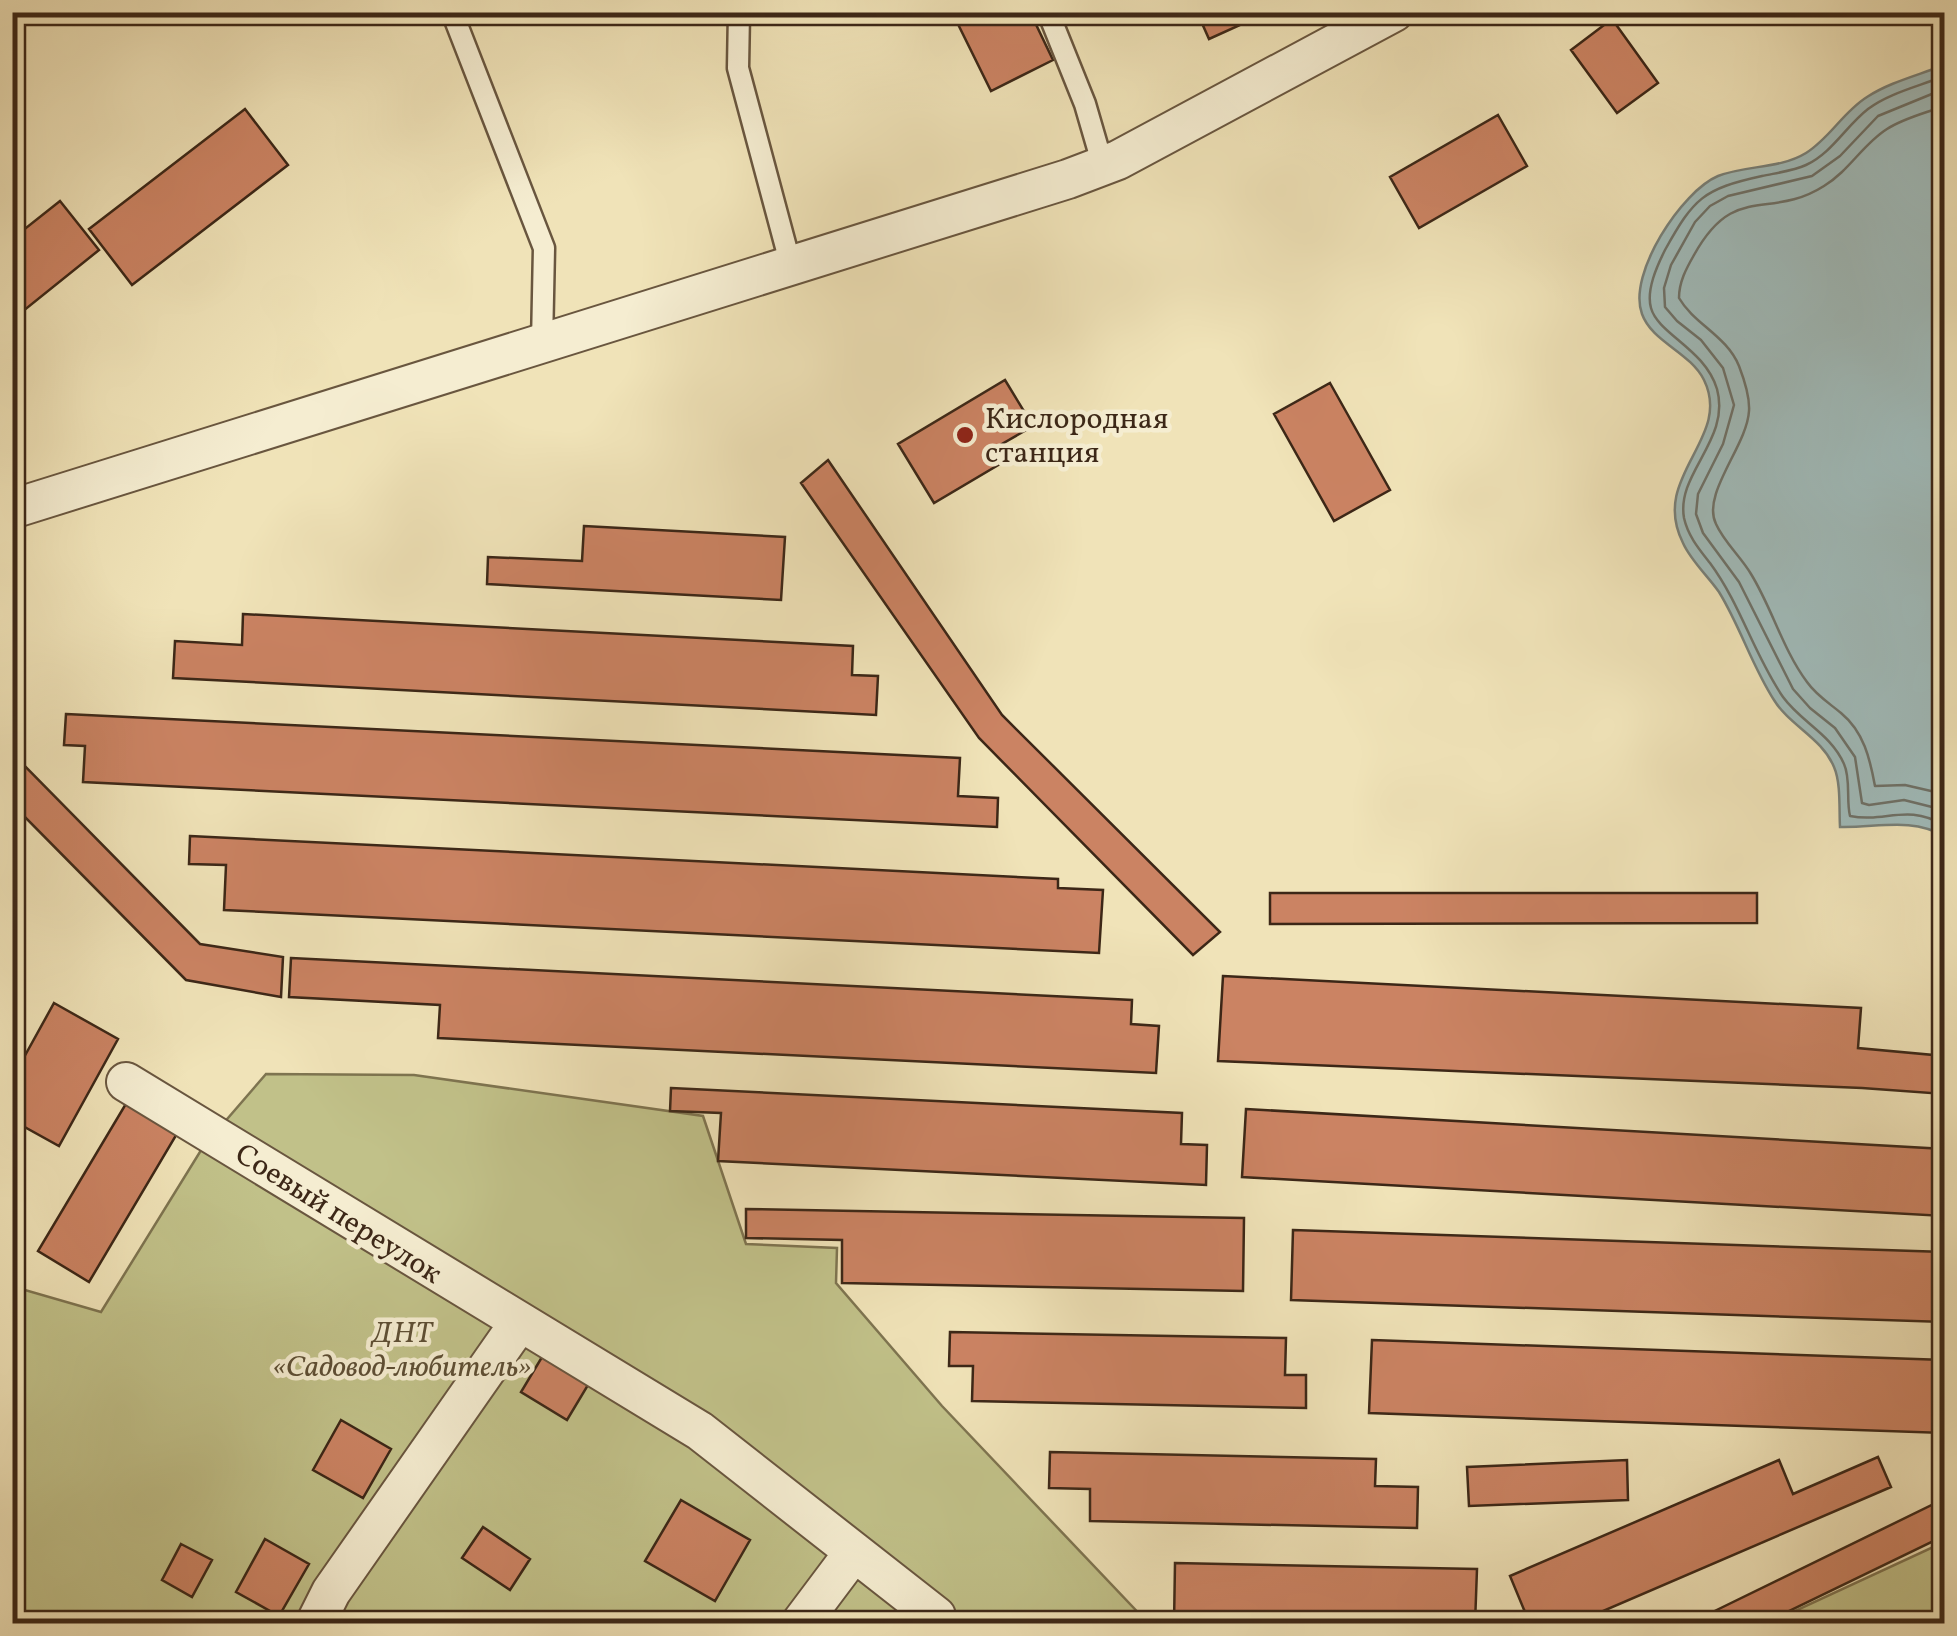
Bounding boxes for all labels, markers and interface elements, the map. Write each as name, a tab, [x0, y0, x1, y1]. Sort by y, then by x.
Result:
place label: Кислородная станция	[985, 399, 1168, 475]
marker: Кислородная станция	[954, 424, 976, 446]
street label: Соевый переулок	[226, 1134, 450, 1295]
park label: ДНТ «Садовод-любитель»	[273, 1313, 531, 1389]

